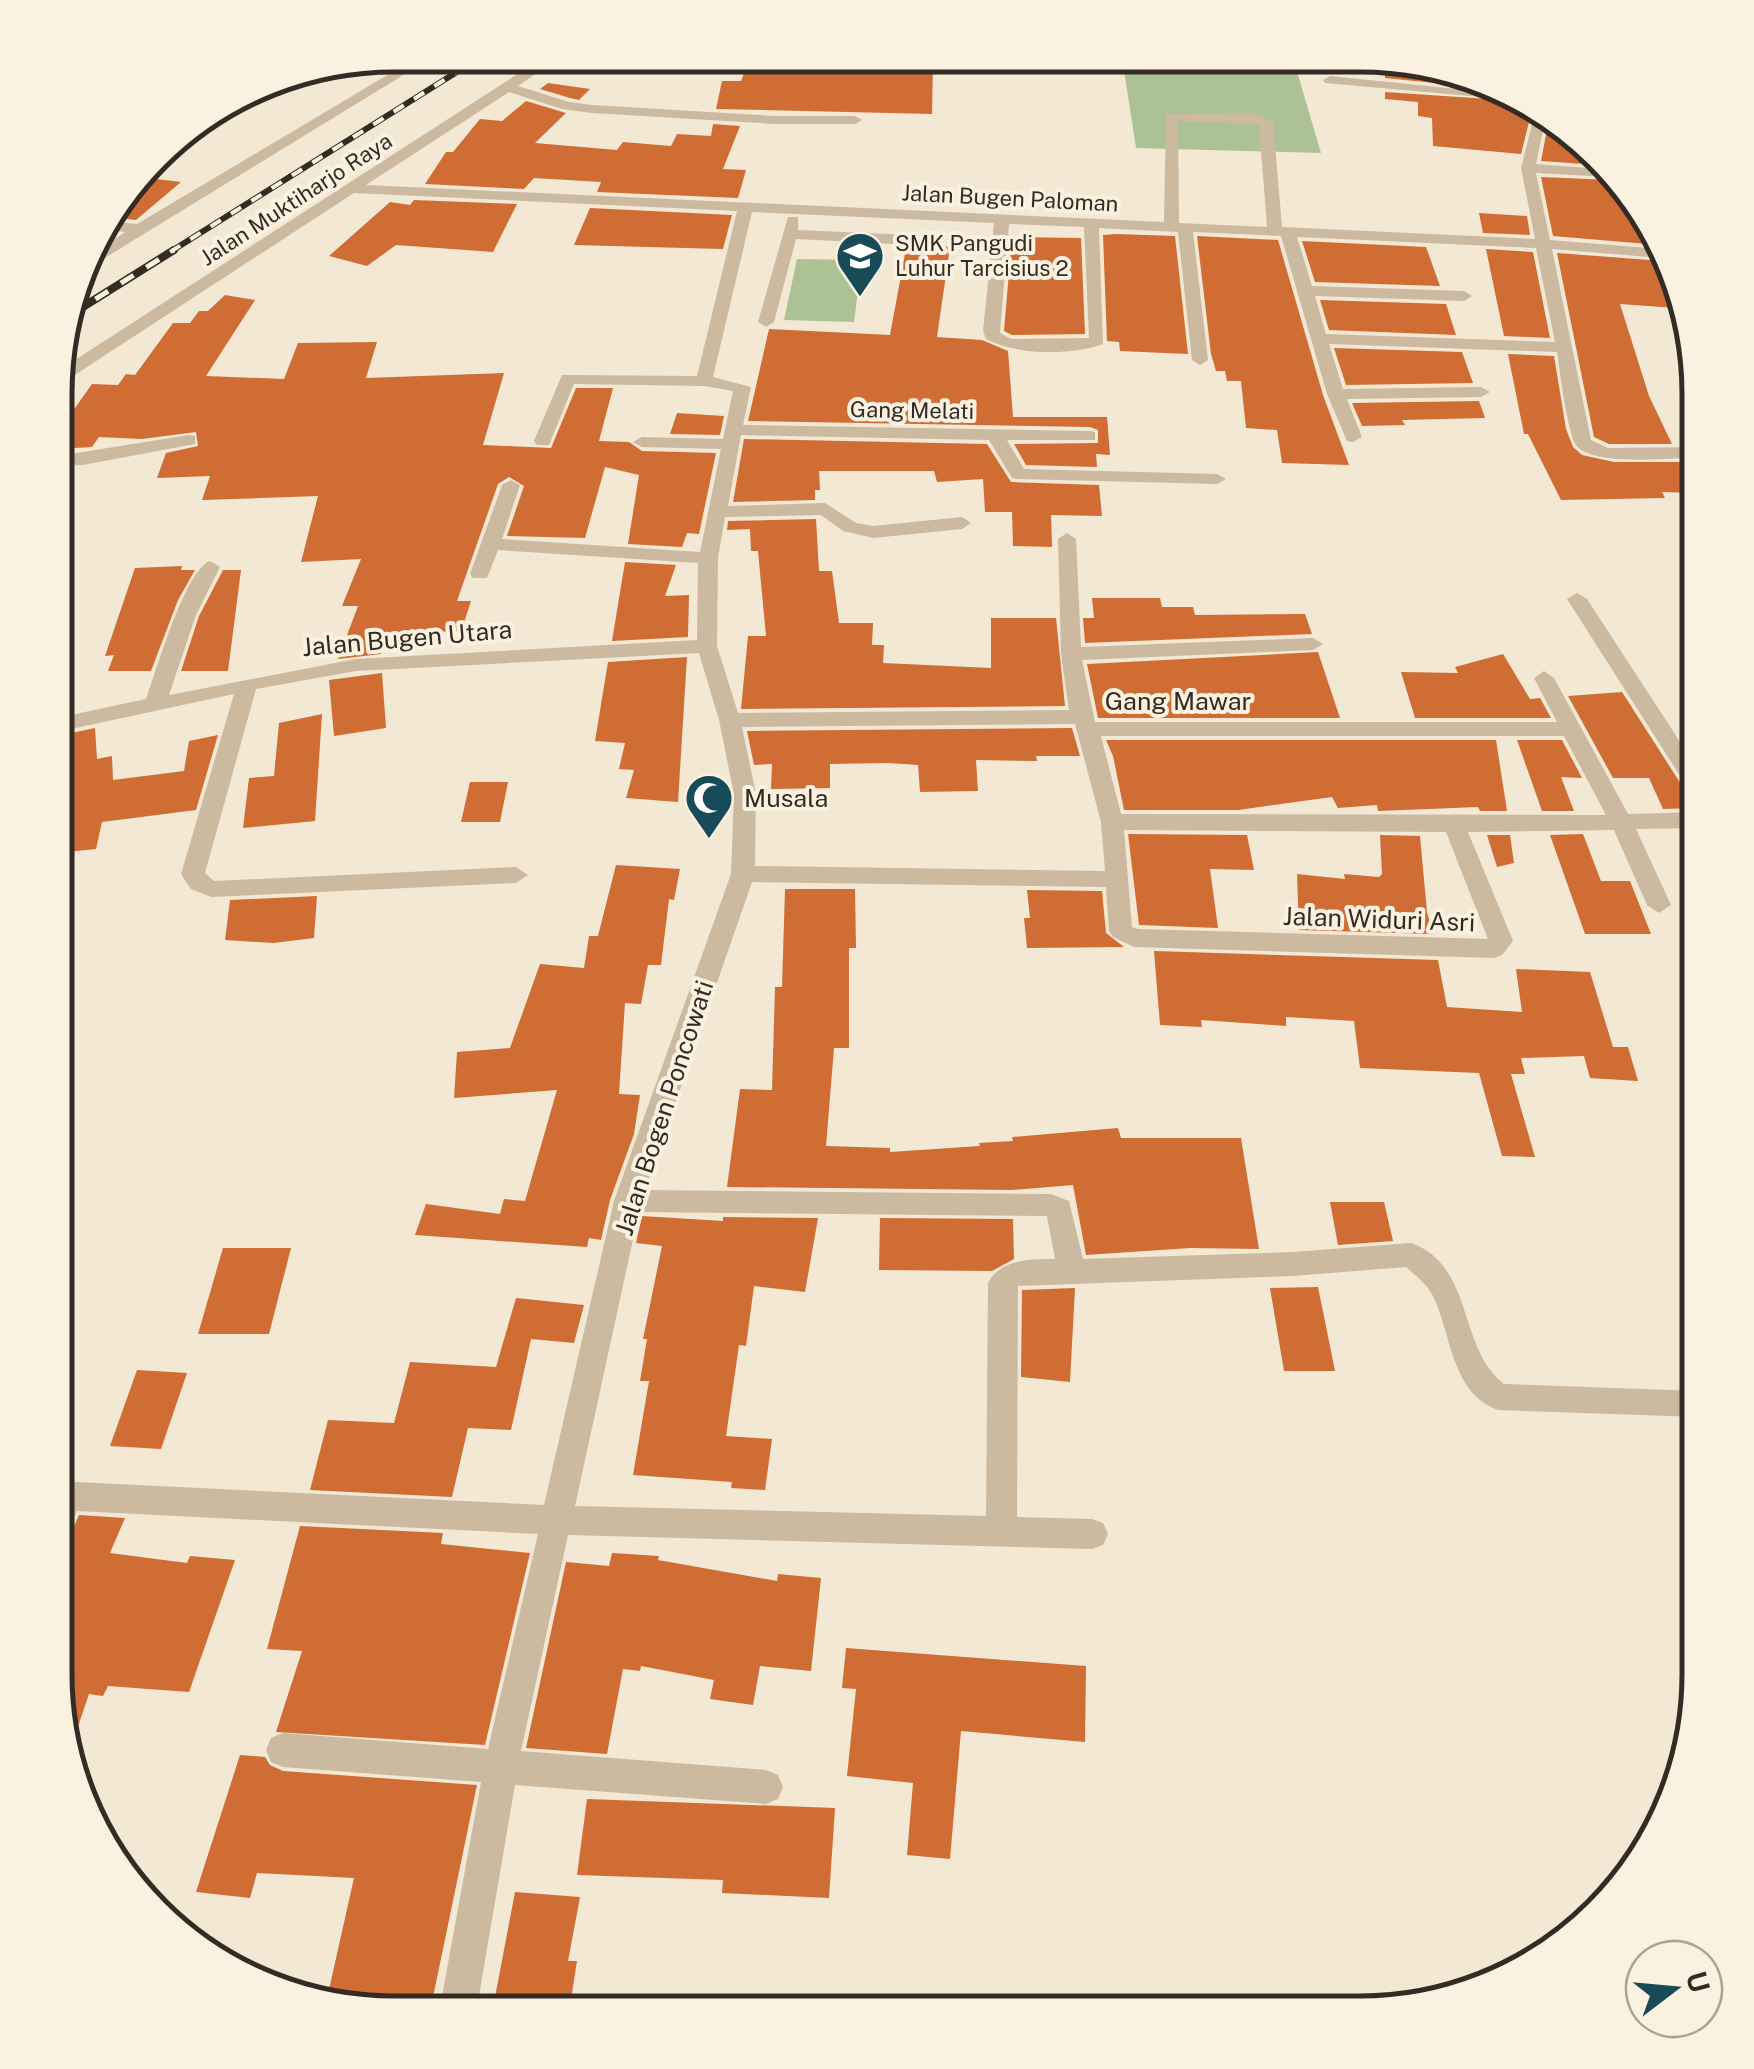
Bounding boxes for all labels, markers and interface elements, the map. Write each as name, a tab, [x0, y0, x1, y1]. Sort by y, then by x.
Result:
street label: Jalan Muktiharjo Raya	[195, 127, 397, 271]
street label: Jalan Bugen Paloman	[901, 179, 1119, 217]
school or university icon: SMK Pangudi Luhur Tarcisius 2	[834, 230, 886, 298]
place label: SMK Pangudi Luhur Tarcisius 2	[895, 230, 1069, 281]
street label: Gang Melati	[850, 396, 974, 424]
street label: Jalan Bugen Utara	[301, 614, 513, 662]
street label: Gang Mawar	[1105, 686, 1251, 716]
mosque icon: Musala	[683, 772, 735, 840]
place label: Musala	[744, 783, 828, 813]
street label: Jalan Widuri Asri	[1282, 901, 1476, 937]
street label: Jalan Bogen Poncowati	[609, 977, 719, 1239]
north arrow	[1624, 1939, 1724, 2039]
text: U	[1680, 1968, 1717, 1996]

